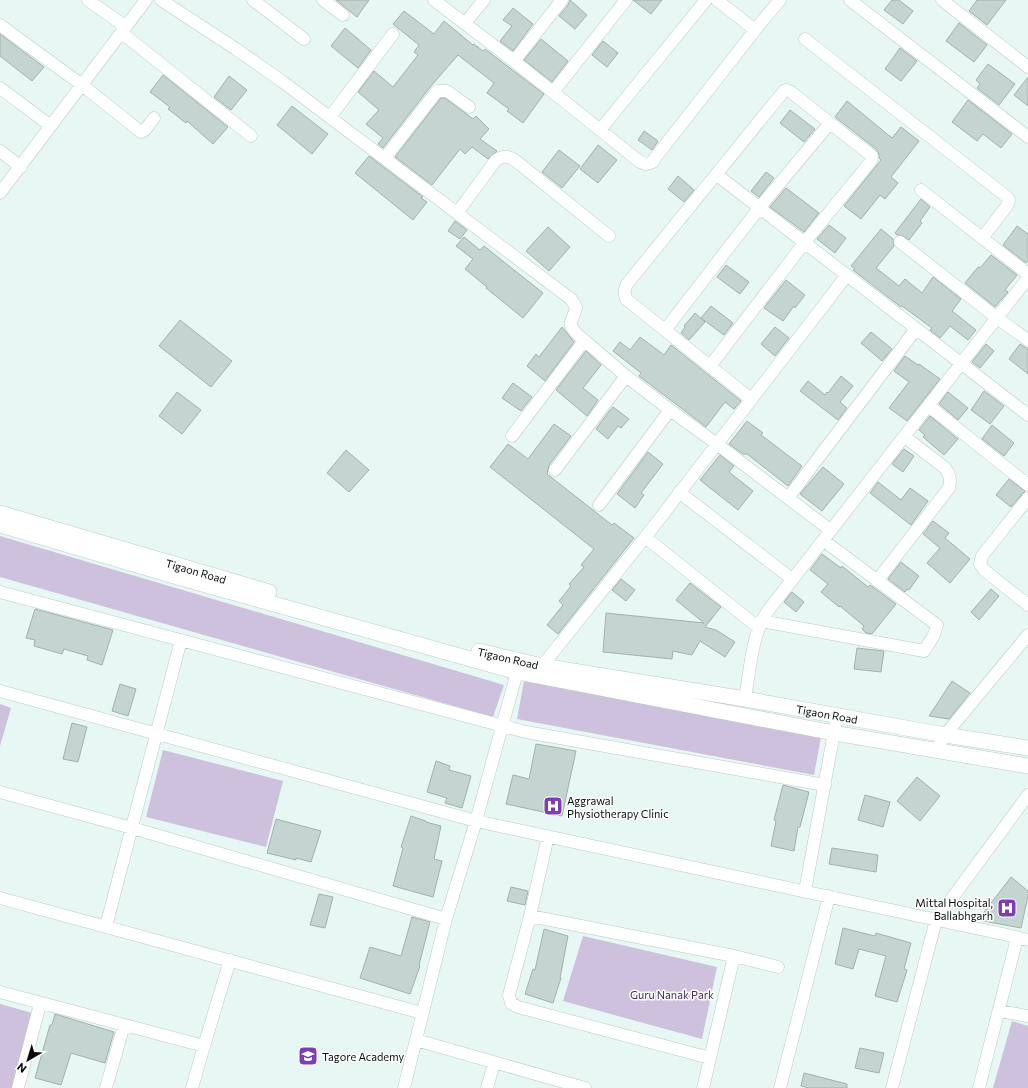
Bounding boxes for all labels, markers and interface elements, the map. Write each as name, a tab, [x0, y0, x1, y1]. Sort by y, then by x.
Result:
street label: Tigaon Road	[164, 556, 228, 586]
street label: Tigaon Road	[476, 645, 540, 671]
street label: Tigaon Road	[795, 702, 859, 726]
place label: Aggrawal Physiotherapy Clinic	[567, 794, 669, 820]
hospital icon: Aggrawal Physiotherapy Clinic	[542, 795, 564, 817]
place label: Mittal Hospital, Ballabhgarh	[915, 896, 993, 922]
hospital icon: Mittal Hospital, Ballabhgarh	[996, 897, 1018, 919]
park label: Guru Nanak Park	[630, 988, 714, 1001]
north arrow	[8, 1040, 48, 1080]
school or university icon: Tagore Academy	[297, 1045, 319, 1067]
place label: Tagore Academy	[322, 1050, 405, 1063]
text: N	[14, 1061, 29, 1076]

